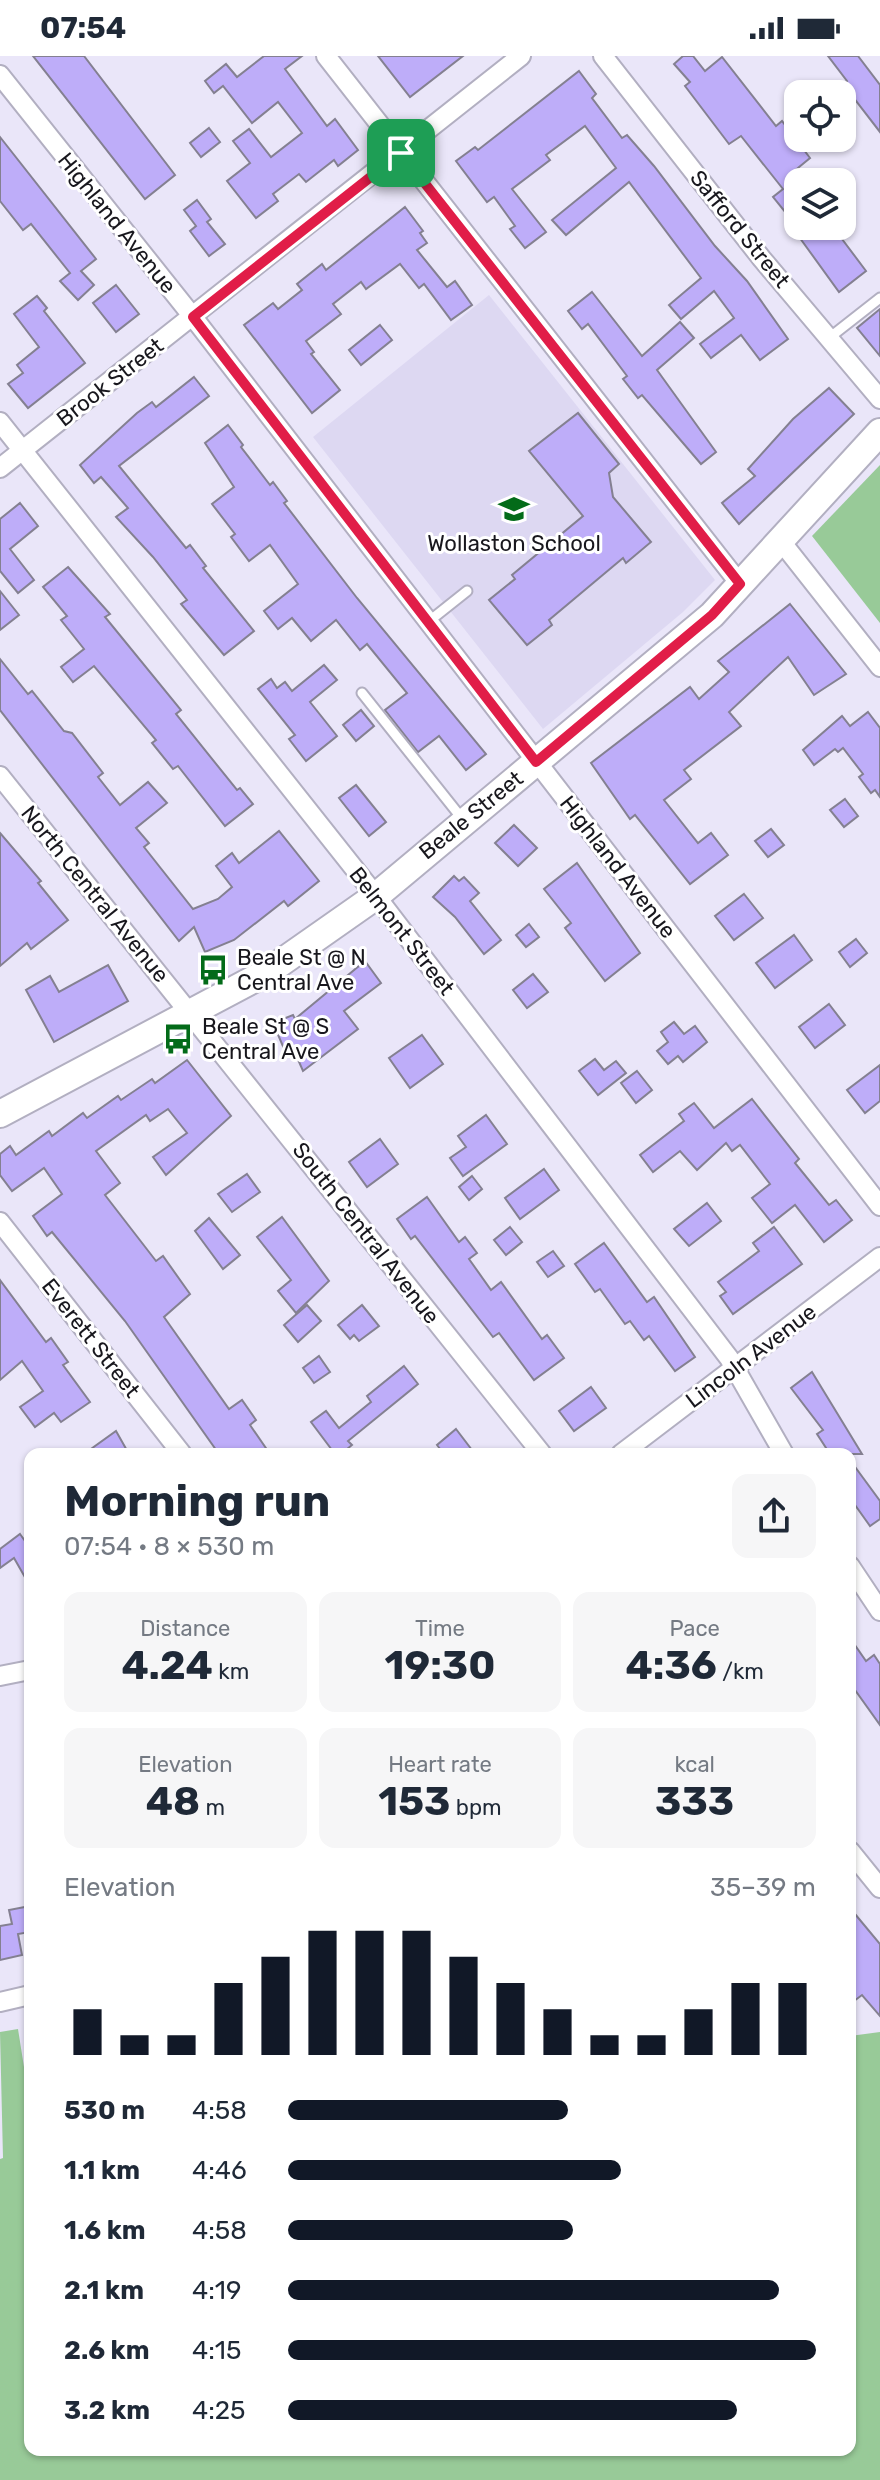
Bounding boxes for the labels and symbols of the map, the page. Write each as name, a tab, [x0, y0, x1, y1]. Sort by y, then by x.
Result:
pin	[367, 119, 435, 187]
street label: Highland Avenue	[52, 147, 182, 299]
street label: Safford Street	[684, 165, 796, 294]
street label: Brook Street	[51, 332, 169, 432]
school or university icon: Wollaston School	[497, 492, 531, 526]
place label: Wollaston School	[427, 530, 601, 557]
street label: Beale Street	[414, 765, 529, 865]
street label: Highland Avenue	[554, 790, 682, 944]
street label: North Central Avenue	[15, 800, 175, 988]
street label: Belmont Street	[344, 861, 461, 1001]
place label: Beale St @ N Central Ave	[237, 944, 366, 996]
bus stop icon: Beale St @ N Central Ave	[196, 953, 230, 987]
place label: Beale St @ S Central Ave	[202, 1013, 329, 1065]
bus stop icon: Beale St @ S Central Ave	[161, 1022, 195, 1056]
street label: South Central Avenue	[287, 1137, 445, 1329]
street label: Everett Street	[36, 1273, 146, 1403]
street label: Lincoln Avenue	[680, 1298, 822, 1414]

